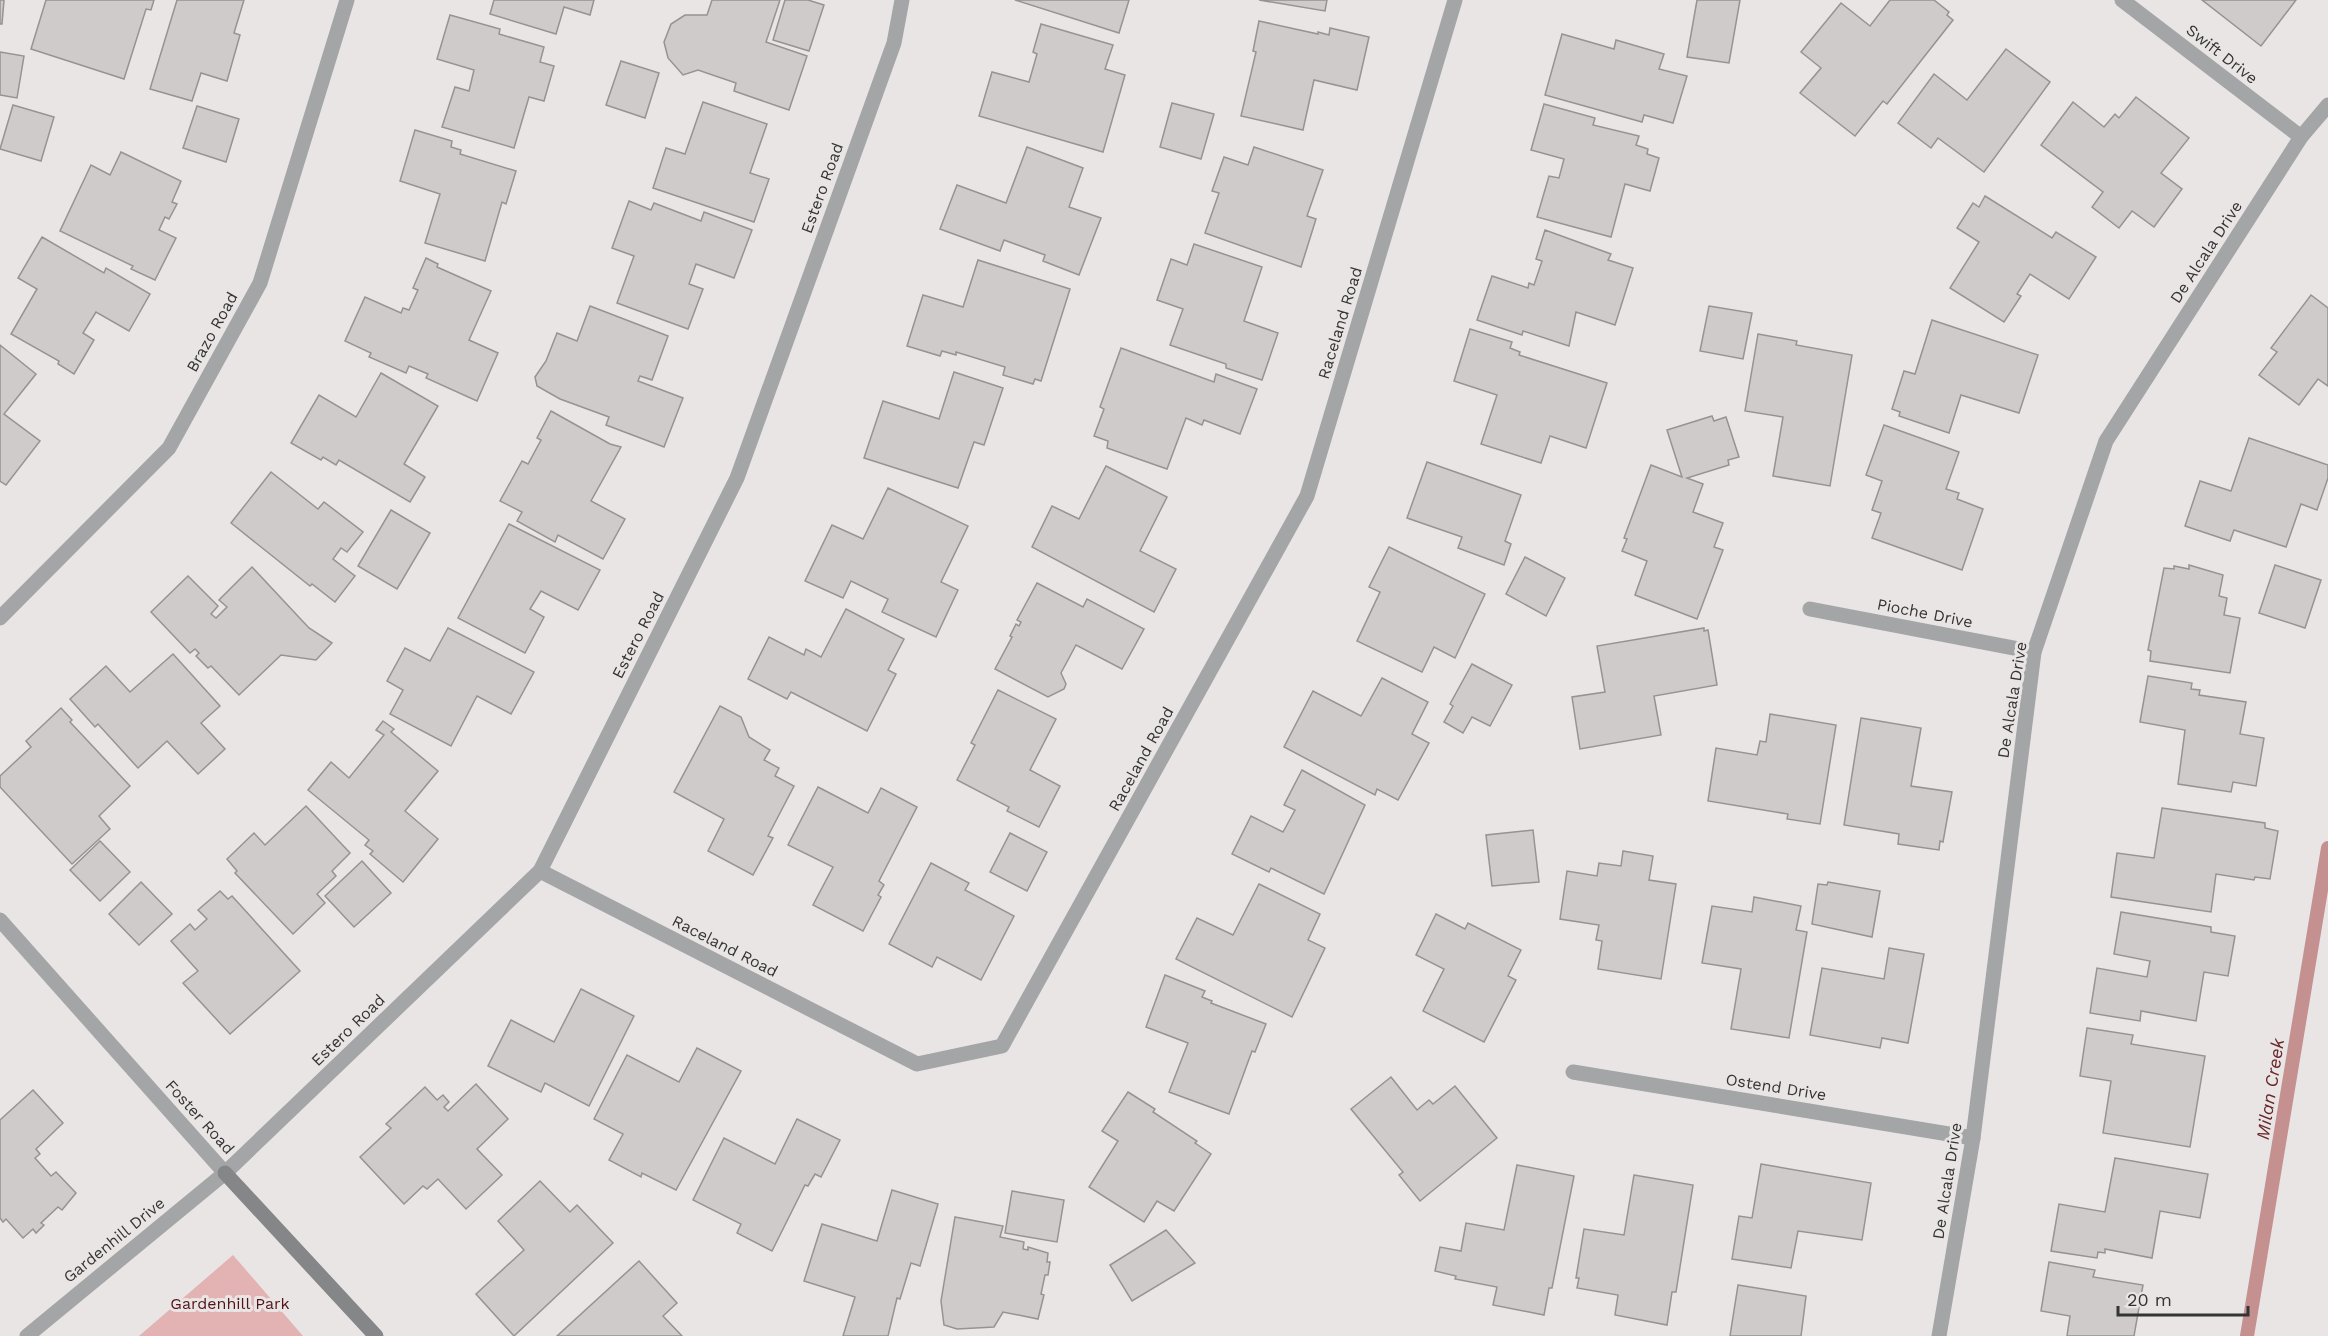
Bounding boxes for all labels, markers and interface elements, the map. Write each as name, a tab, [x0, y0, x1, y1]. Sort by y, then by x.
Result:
street label: Swift Drive	[2183, 20, 2261, 88]
street label: Estero Road	[797, 140, 847, 236]
street label: De Alcala Drive	[2166, 197, 2246, 307]
street label: Raceland Road	[1314, 265, 1366, 381]
street label: Brazo Road	[182, 289, 242, 375]
street label: Estero Road	[608, 588, 668, 682]
street label: Pioche Drive	[1876, 594, 1974, 632]
street label: De Alcala Drive	[1993, 640, 2031, 760]
street label: Raceland Road	[1105, 704, 1177, 814]
street label: Raceland Road	[669, 911, 781, 981]
street label: Estero Road	[307, 990, 389, 1070]
water label: Milan Creek	[2252, 1036, 2289, 1141]
street label: Ostend Drive	[1724, 1070, 1828, 1104]
street label: Foster Road	[162, 1076, 238, 1158]
street label: De Alcala Drive	[1928, 1121, 1966, 1241]
street label: Gardenhill Drive	[60, 1193, 168, 1287]
scale bar	[2118, 1279, 2248, 1317]
text: 20 m	[2127, 1289, 2172, 1310]
park label: Gardenhill Park	[170, 1294, 290, 1313]

